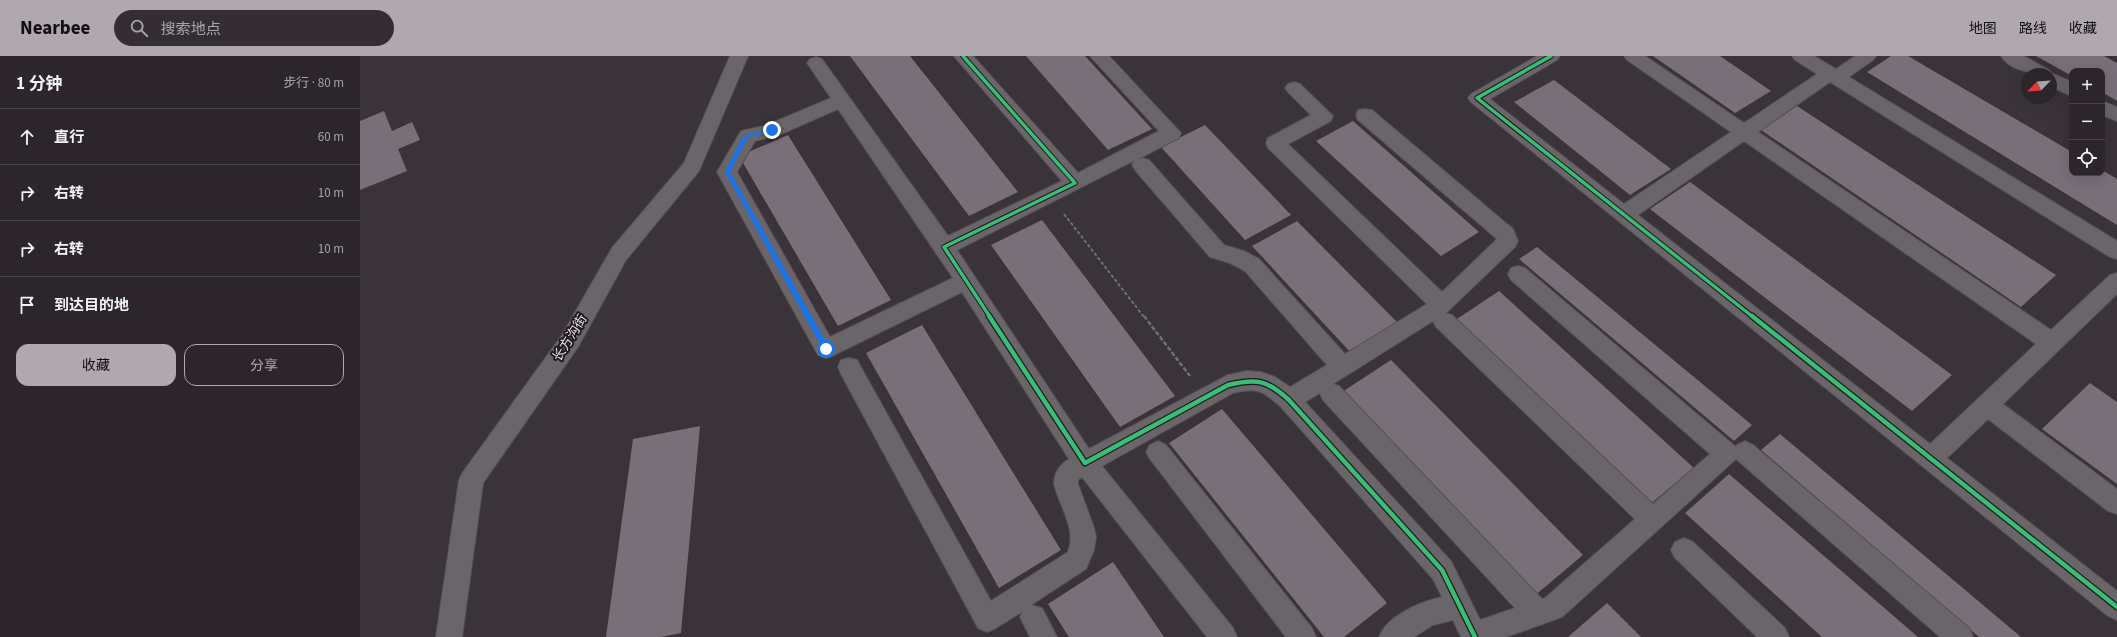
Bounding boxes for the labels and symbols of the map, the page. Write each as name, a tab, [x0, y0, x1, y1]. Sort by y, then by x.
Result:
north arrow	[2021, 68, 2057, 104]
route end	[763, 121, 781, 139]
street label: 长方沟街	[549, 311, 591, 365]
route start	[817, 340, 835, 358]

